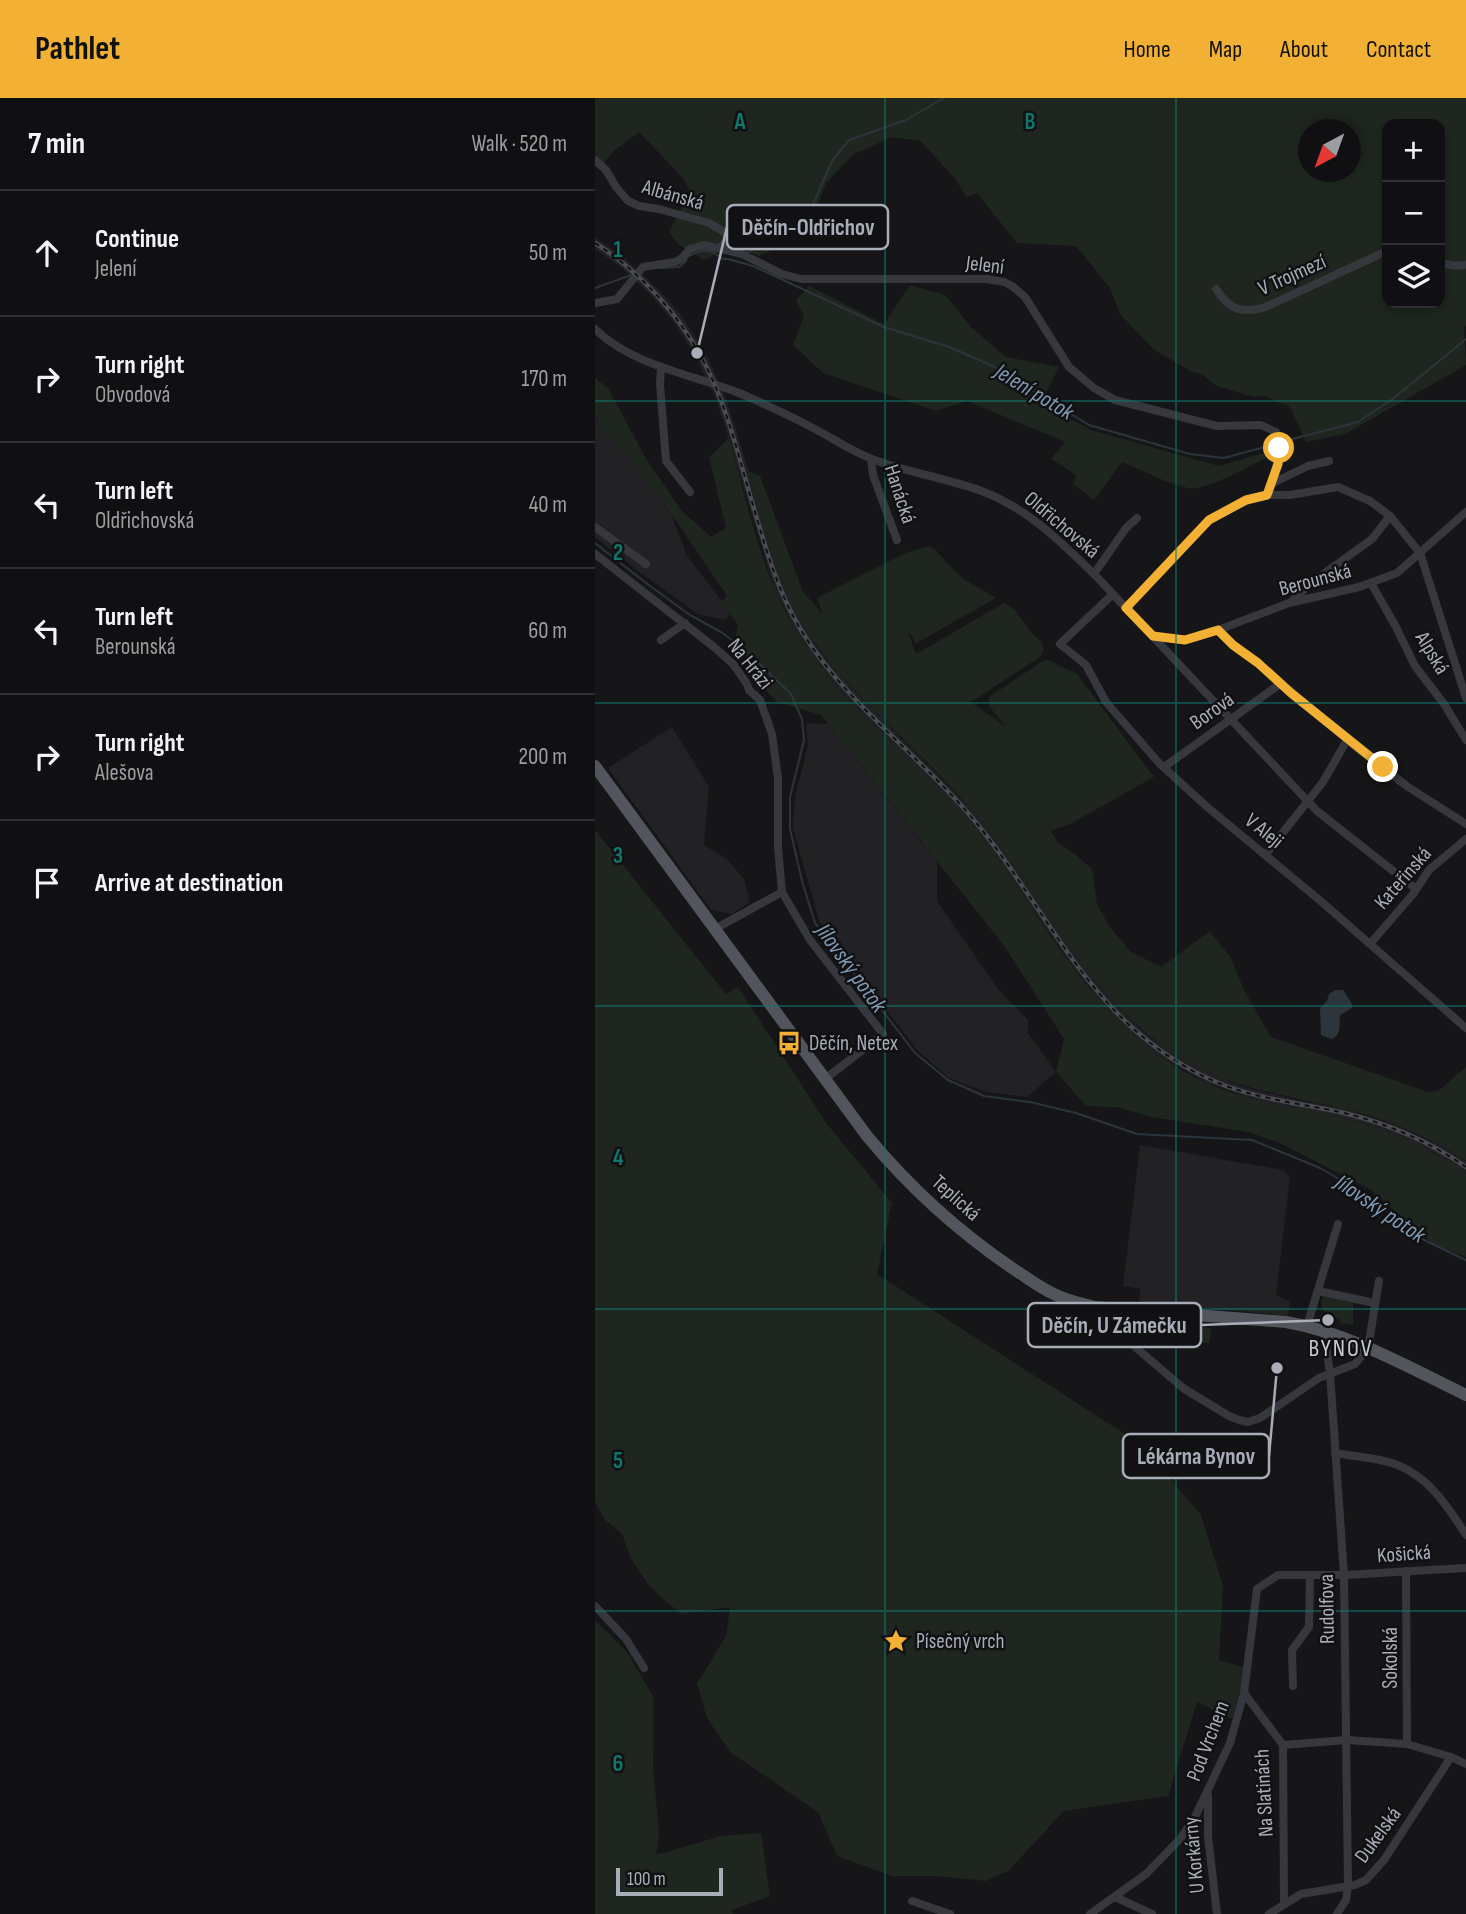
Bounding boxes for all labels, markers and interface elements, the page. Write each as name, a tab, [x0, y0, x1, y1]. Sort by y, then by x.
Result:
text: Pathlet	[35, 29, 120, 69]
text: Home	[1123, 35, 1171, 64]
text: Map	[1209, 35, 1242, 64]
text: About	[1280, 35, 1328, 64]
text: Contact	[1366, 35, 1431, 64]
text: A	[734, 108, 747, 136]
text: B	[1025, 108, 1036, 136]
north arrow	[1298, 119, 1361, 182]
map controls	[1382, 119, 1445, 308]
button: +	[1382, 119, 1445, 182]
text: 7 min	[28, 126, 85, 162]
text: Walk · 520 m	[471, 130, 567, 158]
street label: Albánská	[639, 174, 707, 216]
button: −	[1382, 182, 1445, 245]
callout: Děčín-Oldřichov	[727, 205, 888, 249]
text: Děčín-Oldřichov	[741, 214, 875, 242]
text: Continue	[95, 224, 179, 255]
icon: ahead	[28, 234, 66, 272]
text: 1	[613, 236, 623, 264]
text: 50 m	[529, 239, 567, 267]
button: layers	[1382, 245, 1445, 308]
street label: V Trojmezí	[1254, 249, 1330, 301]
street label: Jelení	[964, 250, 1005, 280]
text: Jelení	[95, 255, 137, 283]
text: Turn right	[95, 350, 184, 381]
water label: Jelení potok	[988, 356, 1080, 427]
icon: right	[28, 360, 66, 398]
text: 170 m	[521, 365, 567, 393]
text: Obvodová	[95, 381, 170, 409]
route start	[1263, 432, 1294, 463]
street label: Hanácká	[879, 461, 921, 527]
text: Turn left	[95, 476, 173, 507]
icon: left	[28, 486, 66, 524]
street label: Oldřichovská	[1019, 486, 1105, 564]
text: 40 m	[529, 491, 567, 519]
text: Oldřichovská	[95, 507, 194, 535]
text: 2	[613, 539, 623, 567]
street label: Berounská	[1276, 558, 1354, 602]
text: Turn left	[95, 602, 173, 633]
icon: left	[28, 612, 66, 650]
text: 60 m	[528, 617, 567, 645]
street label: Alpská	[1409, 626, 1454, 679]
text: Berounská	[95, 633, 176, 661]
street label: Na Hrázi	[722, 634, 778, 694]
street label: Borová	[1185, 687, 1239, 735]
text: Turn right	[95, 728, 184, 759]
icon: right	[28, 738, 66, 776]
text: 200 m	[519, 743, 567, 771]
route end	[1367, 751, 1398, 782]
text: Alešova	[95, 759, 154, 787]
street label: V Aleji	[1240, 808, 1288, 854]
text: 3	[613, 842, 623, 870]
street label: Kateřinská	[1369, 842, 1437, 914]
icon: arrive	[28, 864, 66, 902]
text: Arrive at destination	[95, 868, 283, 899]
water label: Jílovský potok	[808, 916, 893, 1019]
bus stop icon: Děčín, Netex	[775, 1029, 803, 1057]
place label: Děčín, Netex	[809, 1031, 898, 1056]
text: 4	[613, 1144, 624, 1172]
water label: Jílovský potok	[1328, 1167, 1432, 1250]
street label: Teplická	[926, 1170, 986, 1226]
callout: Děčín, U Zámečku	[1028, 1303, 1201, 1347]
text: Děčín, U Zámečku	[1042, 1312, 1186, 1340]
district label: BYNOV	[1308, 1334, 1374, 1363]
callout: Lékárna Bynov	[1123, 1434, 1269, 1478]
text: Lékárna Bynov	[1137, 1443, 1255, 1471]
text: 5	[613, 1447, 623, 1475]
street label: Košická	[1376, 1540, 1432, 1568]
street label: Rudolfova	[1314, 1574, 1340, 1644]
place icon: Písečný vrch	[882, 1627, 910, 1655]
street label: Sokolská	[1378, 1627, 1403, 1689]
place label: Písečný vrch	[916, 1629, 1005, 1654]
street label: Pod Vrchem	[1181, 1697, 1235, 1785]
street label: Na Slatinách	[1249, 1748, 1279, 1838]
text: 6	[613, 1750, 623, 1778]
street label: Dukelská	[1349, 1802, 1407, 1868]
street label: U Korkárny	[1178, 1816, 1210, 1894]
scale bar	[616, 1865, 723, 1897]
text: 100 m	[627, 1868, 666, 1891]

